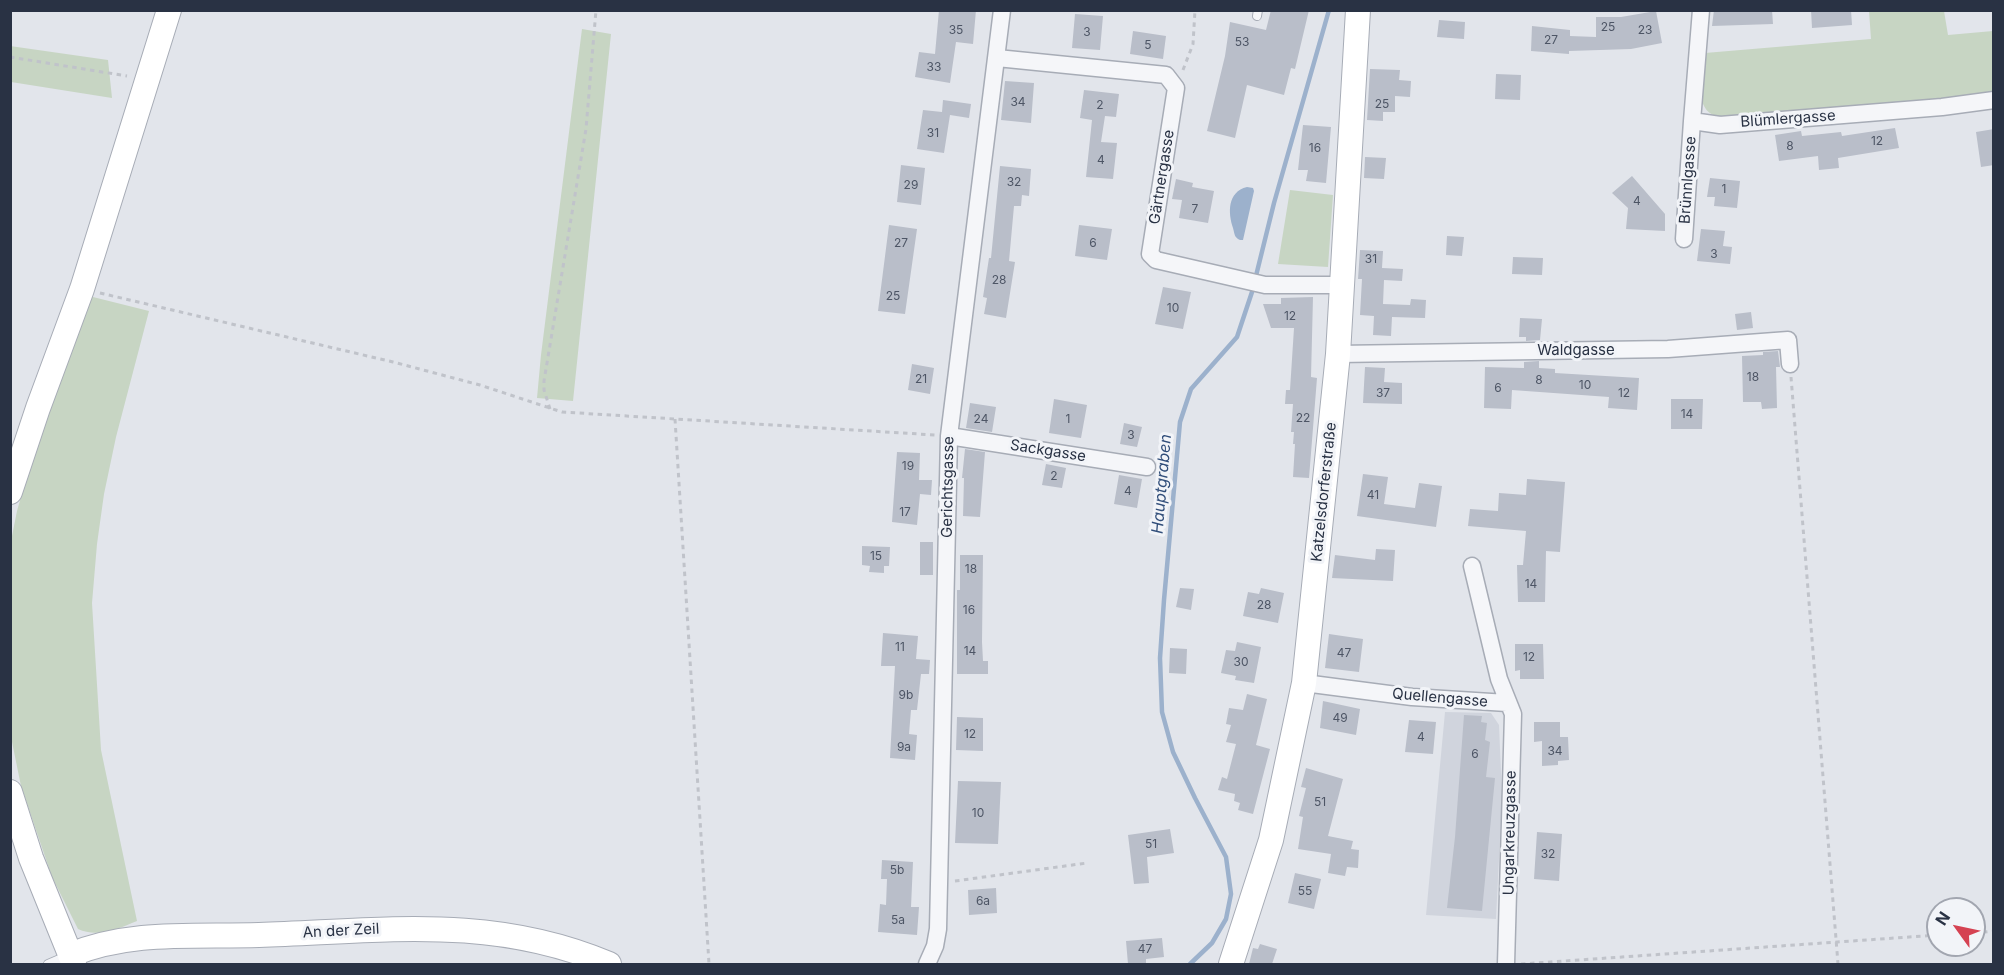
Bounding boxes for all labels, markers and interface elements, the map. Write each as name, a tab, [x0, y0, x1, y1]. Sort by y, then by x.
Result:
house number: 25	[1601, 20, 1615, 34]
house number: 35	[949, 23, 963, 37]
house number: 23	[1638, 23, 1652, 37]
house number: 3	[1083, 25, 1091, 39]
house number: 27	[1544, 33, 1558, 47]
house number: 53	[1235, 35, 1249, 49]
house number: 5	[1144, 38, 1152, 52]
house number: 33	[927, 60, 941, 74]
house number: 34	[1010, 95, 1026, 109]
house number: 25	[1375, 97, 1389, 111]
house number: 2	[1096, 98, 1104, 112]
street label: Blümlergasse	[1740, 107, 1836, 131]
house number: 31	[927, 126, 939, 140]
street label: Gärtnergasse	[1146, 128, 1178, 226]
house number: 12	[1871, 134, 1883, 148]
street label: Brünnlgasse	[1676, 136, 1700, 224]
house number: 8	[1786, 139, 1794, 153]
house number: 16	[1309, 141, 1321, 155]
house number: 4	[1097, 153, 1105, 167]
house number: 32	[1007, 175, 1021, 189]
house number: 29	[904, 178, 918, 192]
house number: 1	[1722, 182, 1726, 196]
house number: 4	[1633, 194, 1641, 208]
house number: 7	[1192, 202, 1198, 216]
house number: 27	[894, 236, 908, 250]
house number: 6	[1089, 236, 1097, 250]
house number: 3	[1710, 247, 1718, 261]
house number: 31	[1365, 252, 1377, 266]
house number: 28	[992, 273, 1006, 287]
house number: 25	[886, 289, 900, 303]
house number: 10	[1167, 301, 1179, 315]
house number: 12	[1284, 309, 1296, 323]
street label: Waldgasse	[1537, 341, 1615, 359]
house number: 18	[1747, 370, 1759, 384]
house number: 21	[915, 372, 927, 386]
house number: 8	[1535, 373, 1543, 387]
house number: 10	[1579, 378, 1591, 392]
house number: 6	[1494, 381, 1502, 395]
house number: 37	[1376, 386, 1390, 400]
house number: 12	[1618, 386, 1630, 400]
house number: 14	[1681, 407, 1693, 421]
house number: 22	[1296, 411, 1310, 425]
house number: 24	[974, 412, 988, 426]
house number: 1	[1066, 412, 1070, 426]
street label: Katzelsdorferstraße	[1308, 421, 1340, 563]
house number: 3	[1127, 428, 1135, 442]
water label: Hauptgraben	[1148, 433, 1176, 535]
street label: Gerichtsgasse	[938, 436, 958, 538]
street label: Sackgasse	[1009, 436, 1087, 466]
house number: 19	[902, 459, 914, 473]
house number: 2	[1050, 469, 1058, 483]
house number: 4	[1124, 484, 1132, 498]
house number: 41	[1367, 488, 1379, 502]
house number: 17	[899, 505, 911, 519]
house number: 15	[870, 549, 882, 563]
house number: 18	[965, 562, 977, 576]
house number: 14	[1525, 577, 1537, 591]
house number: 28	[1257, 598, 1271, 612]
house number: 16	[963, 603, 975, 617]
house number: 11	[895, 640, 905, 654]
house number: 14	[964, 644, 976, 658]
house number: 47	[1337, 646, 1351, 660]
house number: 12	[1523, 650, 1535, 664]
house number: 30	[1234, 655, 1248, 669]
street label: Quellengasse	[1391, 685, 1489, 711]
house number: 9b	[899, 688, 913, 702]
house number: 49	[1332, 711, 1348, 725]
house number: 12	[964, 727, 976, 741]
house number: 4	[1417, 730, 1425, 744]
house number: 9a	[897, 740, 911, 754]
house number: 34	[1547, 744, 1563, 758]
house number: 6	[1471, 747, 1479, 761]
street label: Ungarkreuzgasse	[1500, 770, 1520, 896]
house number: 51	[1314, 795, 1326, 809]
house number: 10	[972, 806, 984, 820]
house number: 51	[1145, 837, 1157, 851]
house number: 32	[1541, 847, 1555, 861]
house number: 5b	[890, 863, 904, 877]
house number: 55	[1298, 884, 1312, 898]
house number: 6a	[976, 894, 990, 908]
north arrow	[1926, 897, 1986, 957]
text: N	[1931, 908, 1954, 929]
house number: 5a	[891, 913, 905, 927]
street label: An der Zeil	[302, 920, 380, 942]
house number: 47	[1138, 942, 1152, 956]

